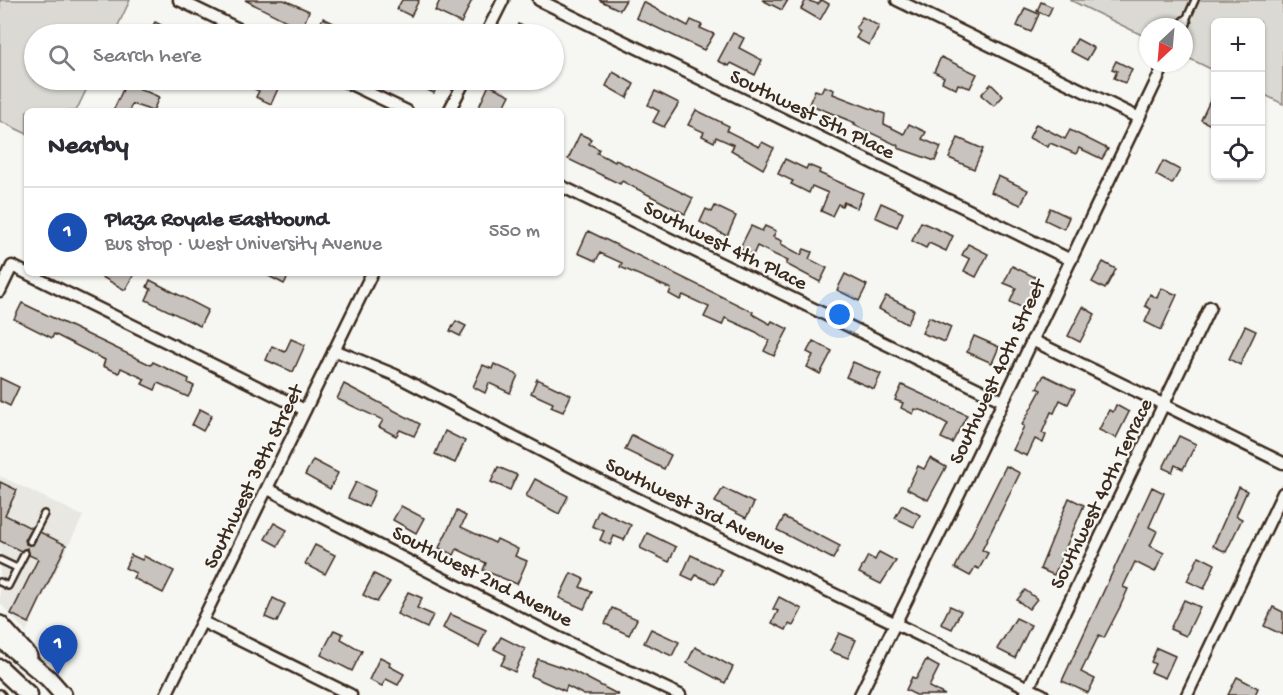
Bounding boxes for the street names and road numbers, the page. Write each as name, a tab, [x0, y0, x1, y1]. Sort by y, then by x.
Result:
street label: Southwest 5th Place	[725, 65, 899, 167]
street label: Southwest 4th Place	[638, 197, 812, 298]
street label: Southwest 40th Street	[945, 274, 1054, 469]
street label: Southwest 38th Street	[200, 379, 312, 574]
street label: Southwest 40th Terrace	[1046, 394, 1161, 594]
street label: Southwest 3rd Avenue	[600, 454, 790, 563]
street label: Southwest 2nd Avenue	[387, 522, 577, 635]

